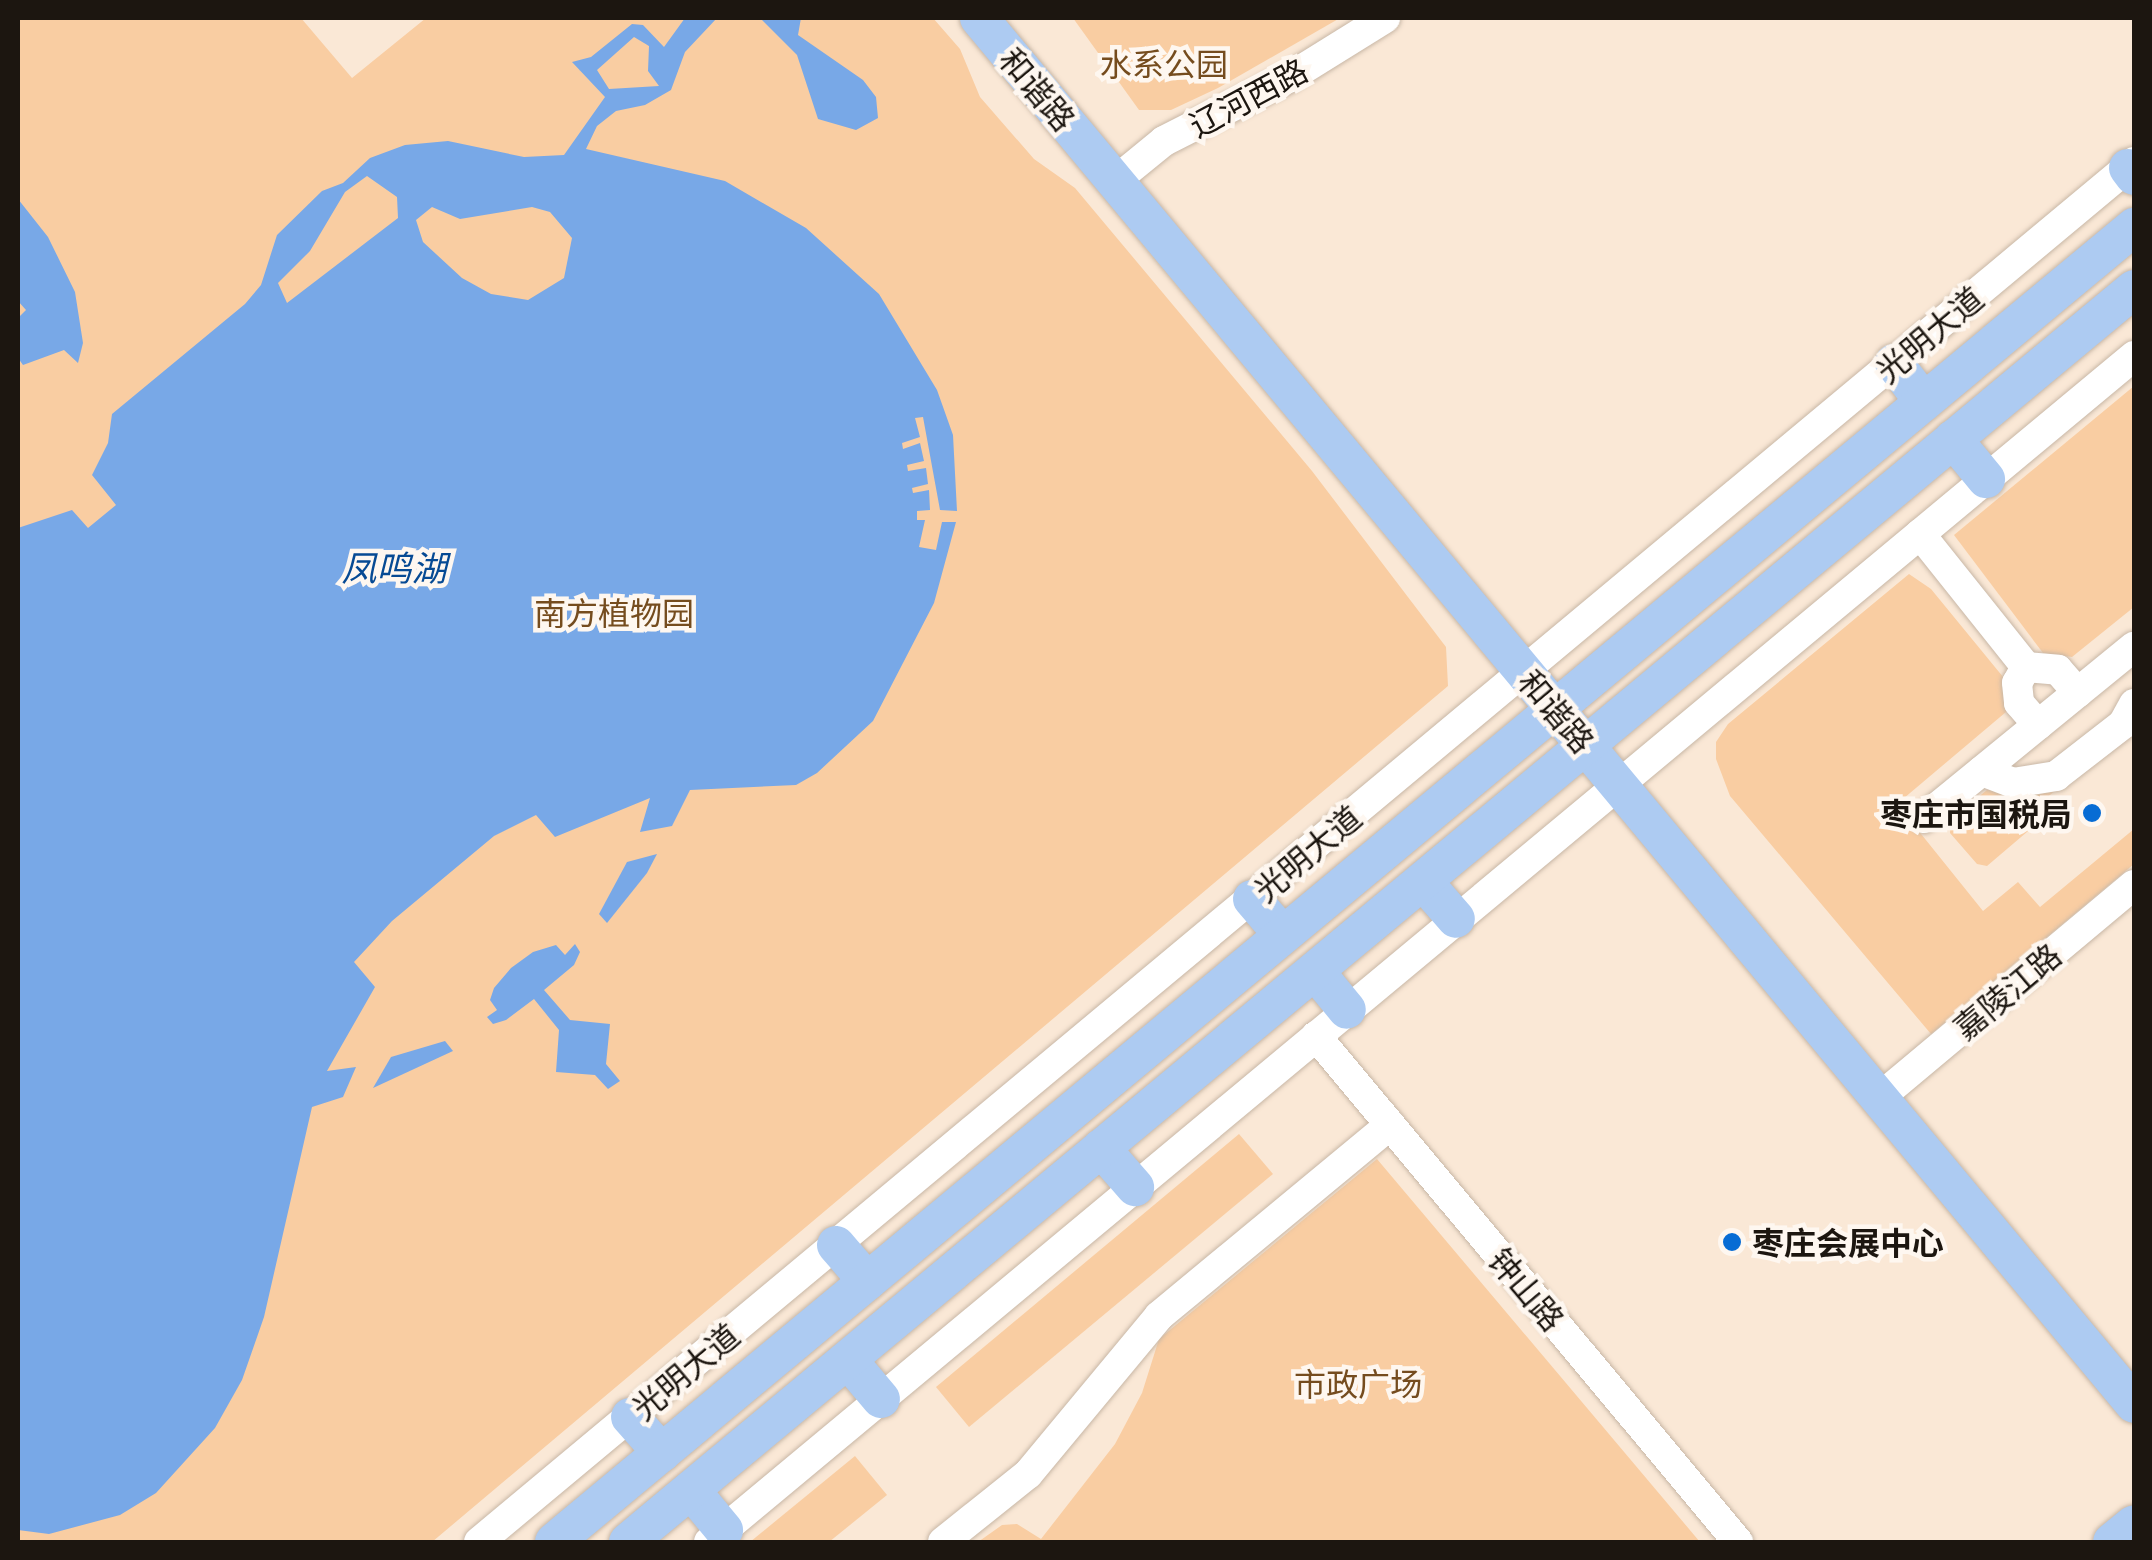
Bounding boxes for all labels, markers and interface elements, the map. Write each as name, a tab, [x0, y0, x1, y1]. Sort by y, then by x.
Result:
street label: 和谐路	[992, 40, 1084, 138]
park label: 水系公园	[1100, 44, 1228, 82]
street label: 辽河西路	[1182, 50, 1314, 144]
street label: 光明大道	[1868, 278, 1990, 390]
water label: 凤鸣湖	[342, 546, 446, 588]
park label: 南方植物园	[534, 593, 694, 631]
street label: 和谐路	[1511, 662, 1603, 760]
place label: 枣庄市国税局	[1880, 794, 2072, 832]
street label: 光明大道	[1246, 797, 1368, 909]
marker: 枣庄市国税局	[2081, 802, 2103, 824]
street label: 嘉陵江路	[1946, 935, 2068, 1047]
place label: 枣庄会展中心	[1752, 1223, 1944, 1261]
marker: 枣庄会展中心	[1721, 1231, 1743, 1253]
street label: 钟山路	[1481, 1240, 1573, 1338]
street label: 光明大道	[624, 1315, 746, 1427]
park label: 市政广场	[1294, 1364, 1422, 1402]

